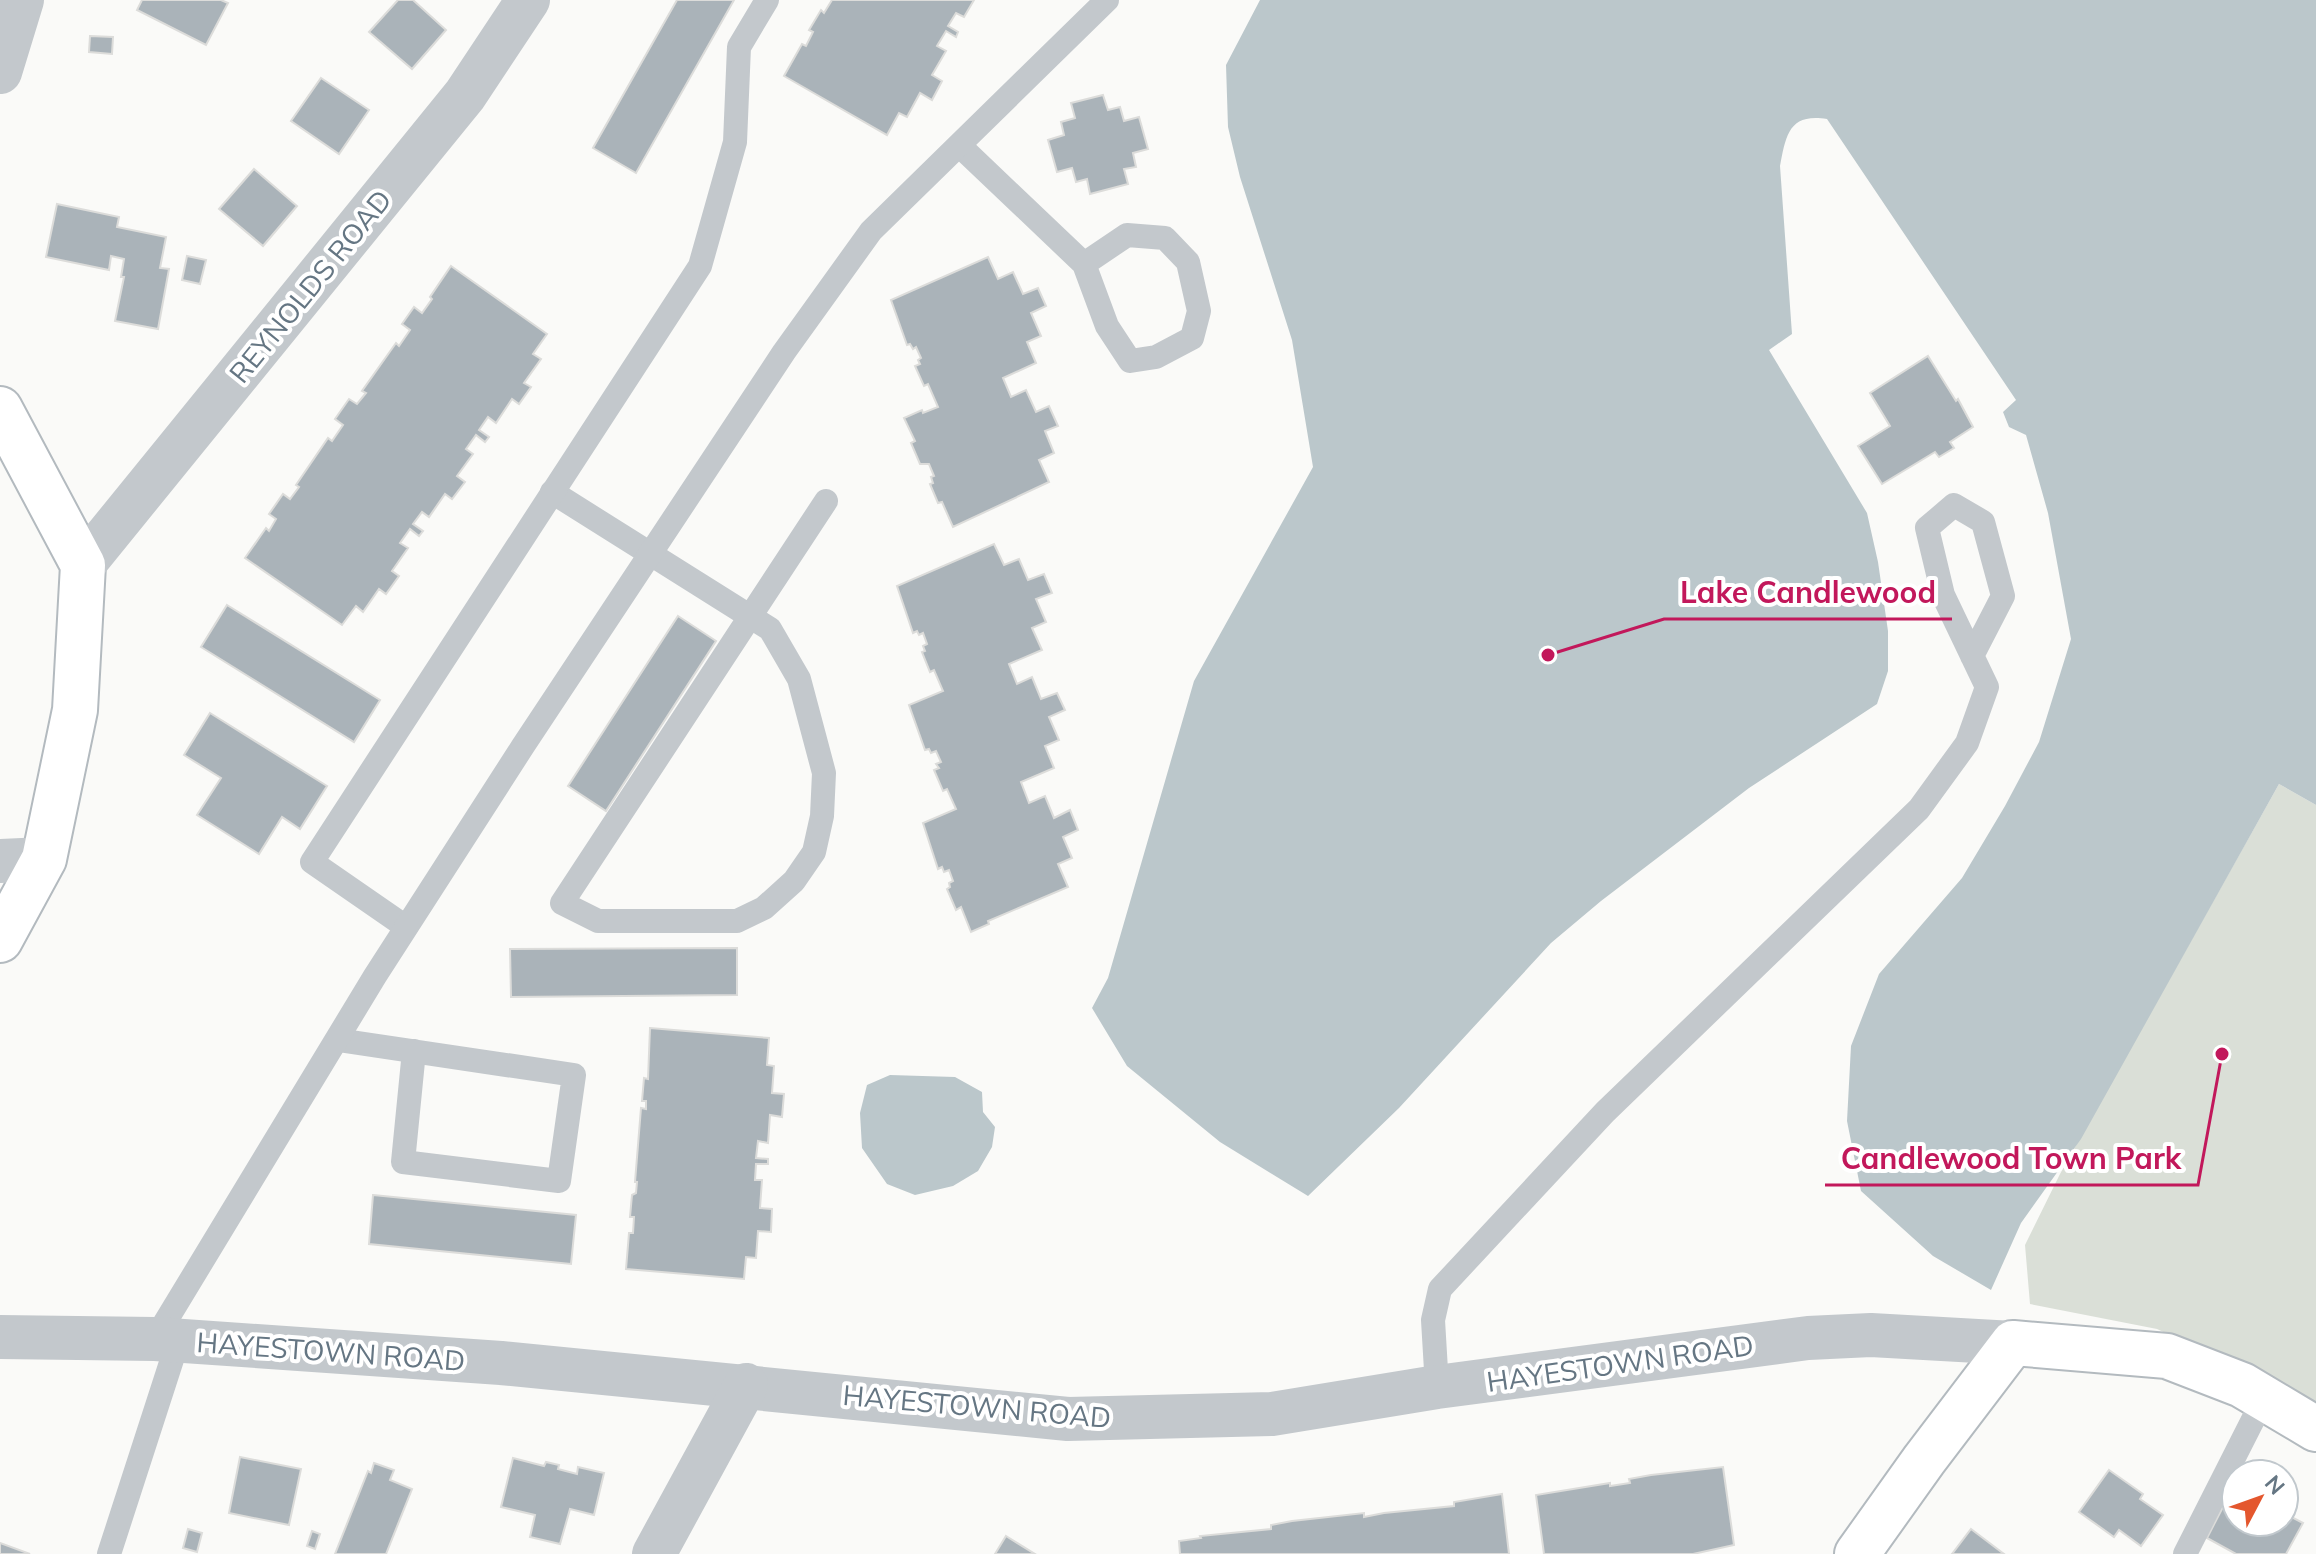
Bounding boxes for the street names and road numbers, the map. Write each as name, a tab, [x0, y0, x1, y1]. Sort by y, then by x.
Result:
street label: REYNOLDS ROAD	[221, 182, 399, 390]
street label: HAYESTOWN ROAD	[196, 1324, 466, 1378]
street label: HAYESTOWN ROAD	[1484, 1327, 1756, 1399]
street label: HAYESTOWN ROAD	[841, 1377, 1113, 1435]

